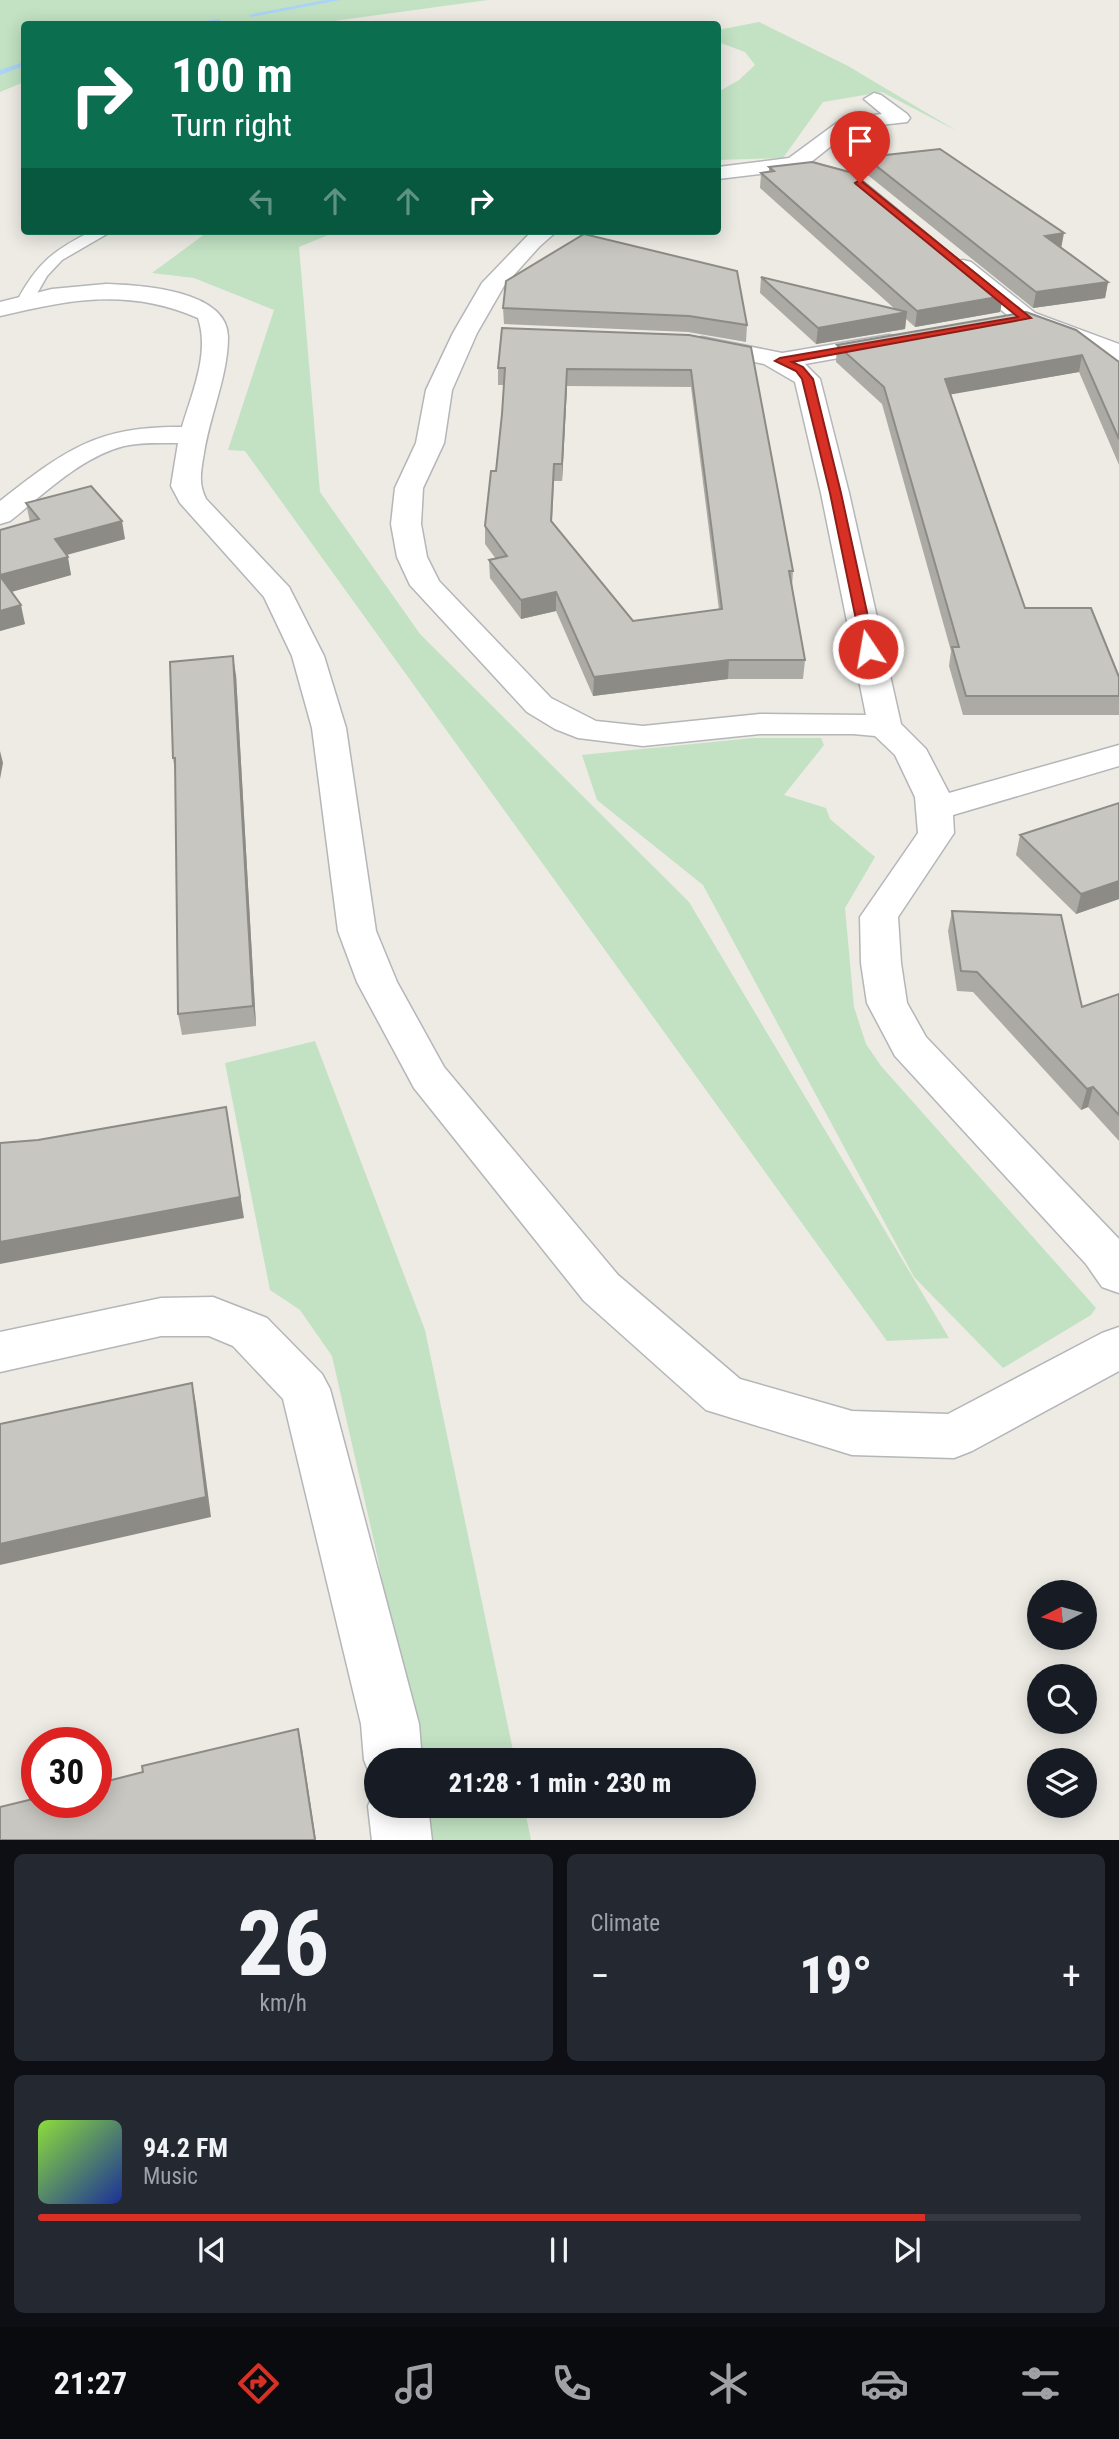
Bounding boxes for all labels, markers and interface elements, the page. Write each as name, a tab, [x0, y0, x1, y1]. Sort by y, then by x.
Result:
text: 100 m	[171, 47, 293, 104]
icon: right	[56, 49, 147, 140]
text: Turn right	[171, 106, 292, 144]
pin	[830, 111, 890, 183]
icon: arrive	[841, 122, 879, 160]
icon: left	[243, 182, 281, 220]
icon: ahead	[316, 182, 354, 220]
icon: ahead	[389, 182, 427, 220]
icon: right	[462, 182, 500, 220]
position arrow	[831, 612, 905, 686]
north arrow	[1027, 1580, 1097, 1650]
map controls	[1027, 1580, 1097, 1818]
button: search	[1027, 1664, 1097, 1734]
speed limit sign: 30	[21, 1727, 112, 1818]
button: layers	[1027, 1748, 1097, 1818]
text: 21:28 · 1 min · 230 m	[449, 1768, 671, 1798]
text: 26	[237, 1891, 329, 1997]
text: Climate	[591, 1910, 660, 1937]
text: 19°	[799, 1945, 872, 2006]
text: −	[591, 1954, 610, 1998]
text: +	[1062, 1954, 1081, 1998]
text: km/h	[260, 1990, 307, 2017]
text: 94.2 FM	[143, 2133, 228, 2163]
text: Music	[143, 2163, 198, 2190]
icon: previous	[193, 2231, 231, 2269]
icon: pause	[540, 2231, 578, 2269]
icon: next	[888, 2231, 926, 2269]
icon: directions	[234, 2359, 283, 2408]
icon: music	[391, 2359, 440, 2408]
icon: phone	[547, 2359, 596, 2408]
icon: climate	[704, 2359, 753, 2408]
icon: car	[860, 2359, 909, 2408]
icon: filters	[1016, 2359, 1065, 2408]
text: 21:27	[54, 2364, 127, 2402]

